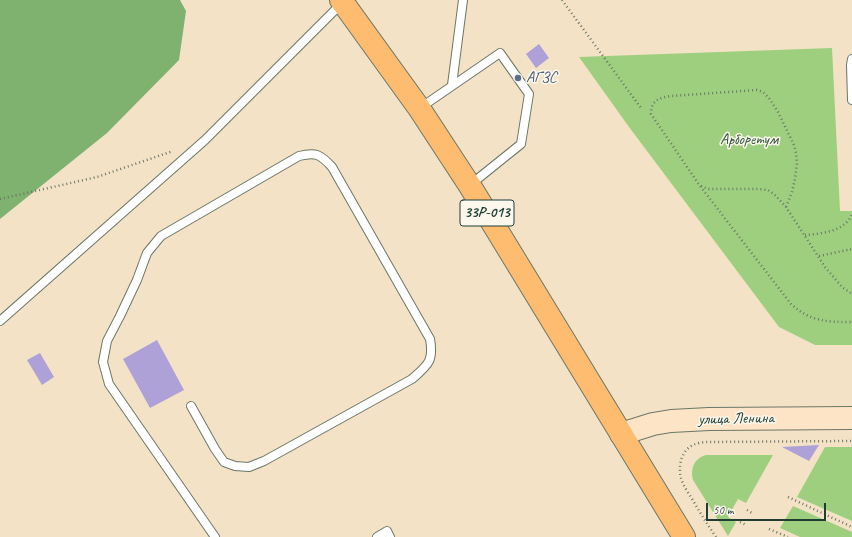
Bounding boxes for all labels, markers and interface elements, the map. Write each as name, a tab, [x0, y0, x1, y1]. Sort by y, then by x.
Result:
place label: АГЗС	[526, 68, 557, 88]
marker: АГЗС	[513, 73, 523, 83]
park label: Арборетум	[720, 130, 778, 150]
road number: 33Р-013	[460, 200, 514, 226]
street label: улица Ленина	[698, 409, 774, 429]
scale bar	[708, 495, 828, 521]
text: 50 m	[713, 502, 733, 518]

